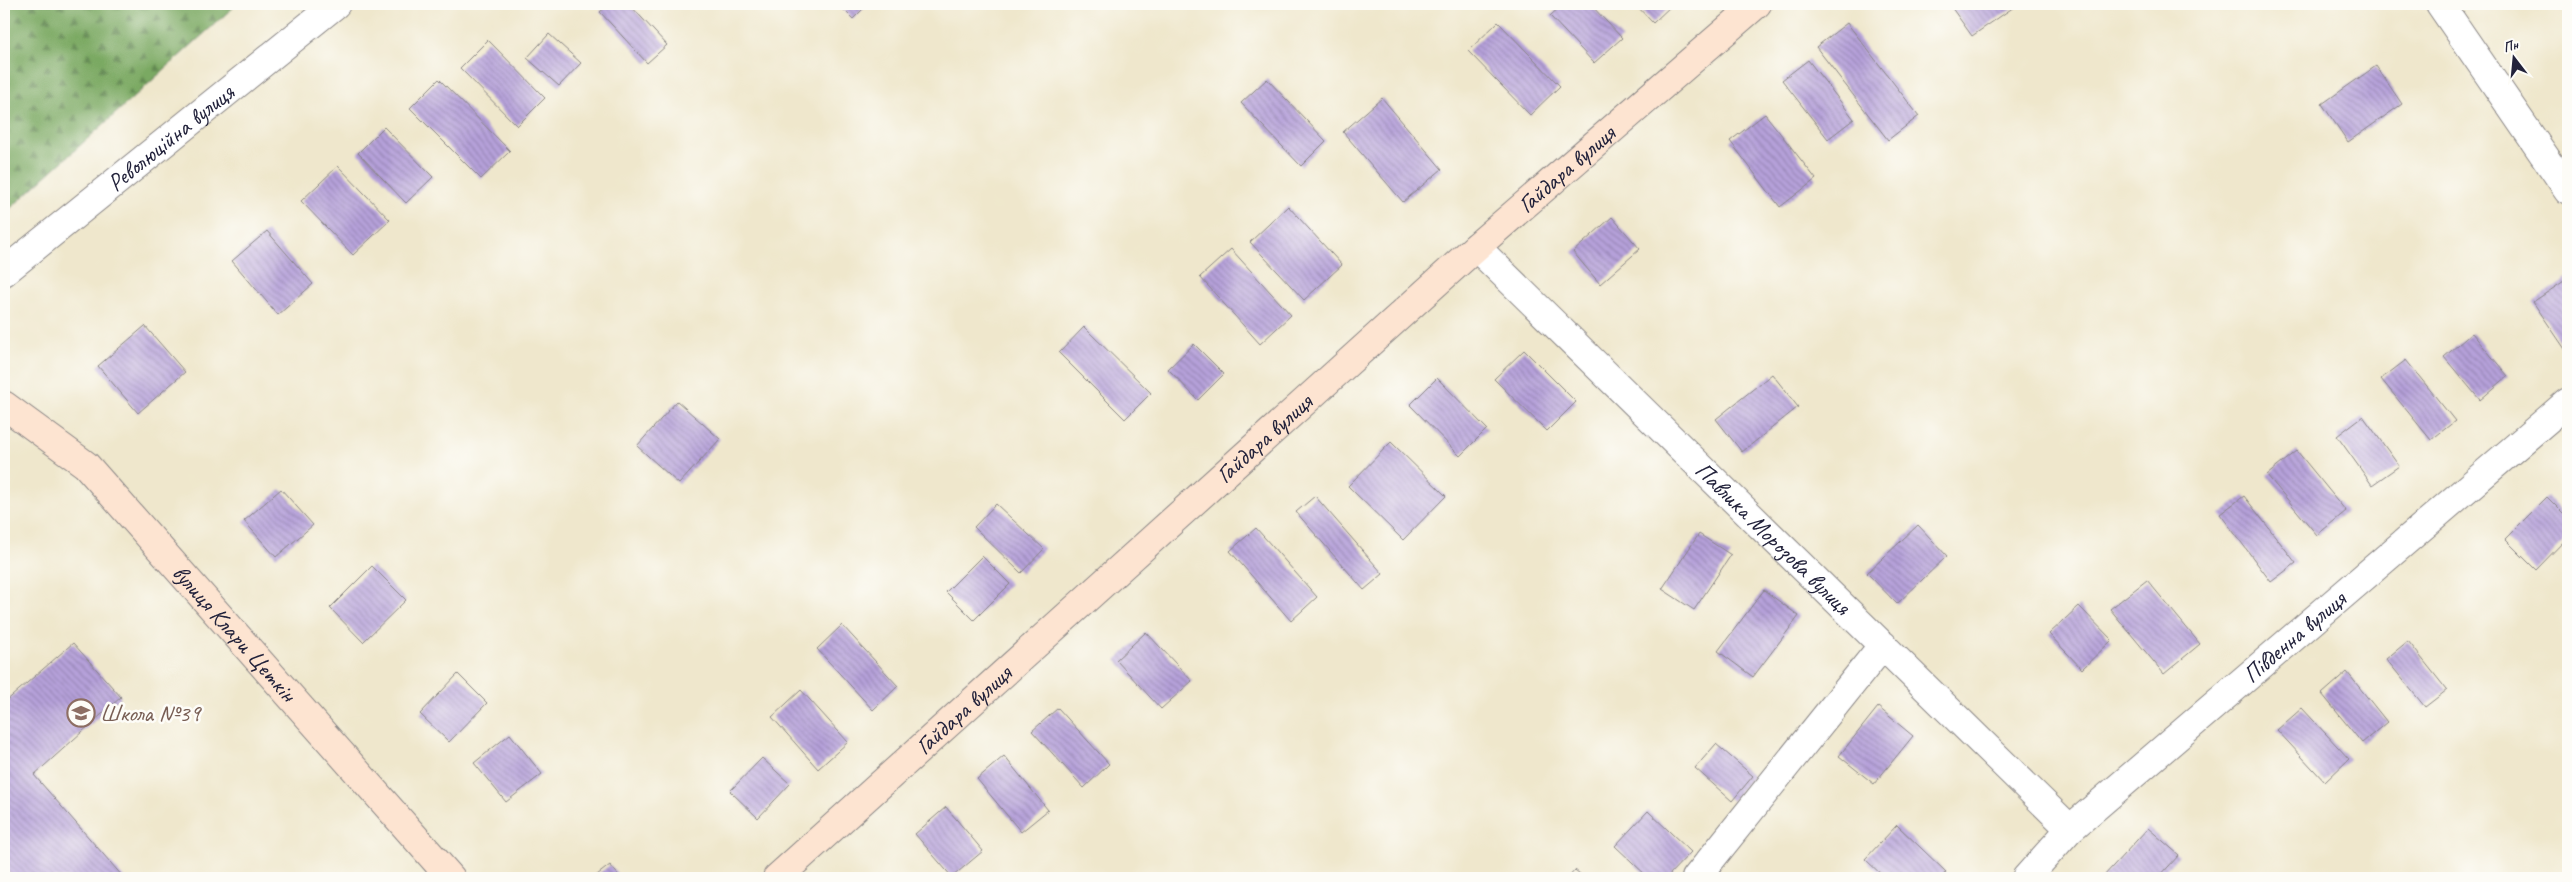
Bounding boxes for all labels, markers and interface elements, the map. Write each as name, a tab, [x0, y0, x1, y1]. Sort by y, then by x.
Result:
north arrow	[2490, 32, 2540, 82]
text: Пн	[2501, 36, 2521, 56]
street label: Революційна вулиця	[101, 77, 241, 198]
street label: Гайдара вулиця	[1511, 118, 1622, 219]
street label: Гайдара вулиця	[1210, 386, 1319, 489]
street label: Павлика Морозова вулиця	[1689, 455, 1858, 622]
street label: вулиця Клари Цеткін	[166, 558, 305, 710]
street label: Південна вулиця	[2236, 583, 2353, 689]
street label: Гайдара вулиця	[909, 658, 1019, 761]
school or university icon: Школа №39	[66, 698, 96, 728]
place label: Школа №39	[100, 698, 202, 728]

